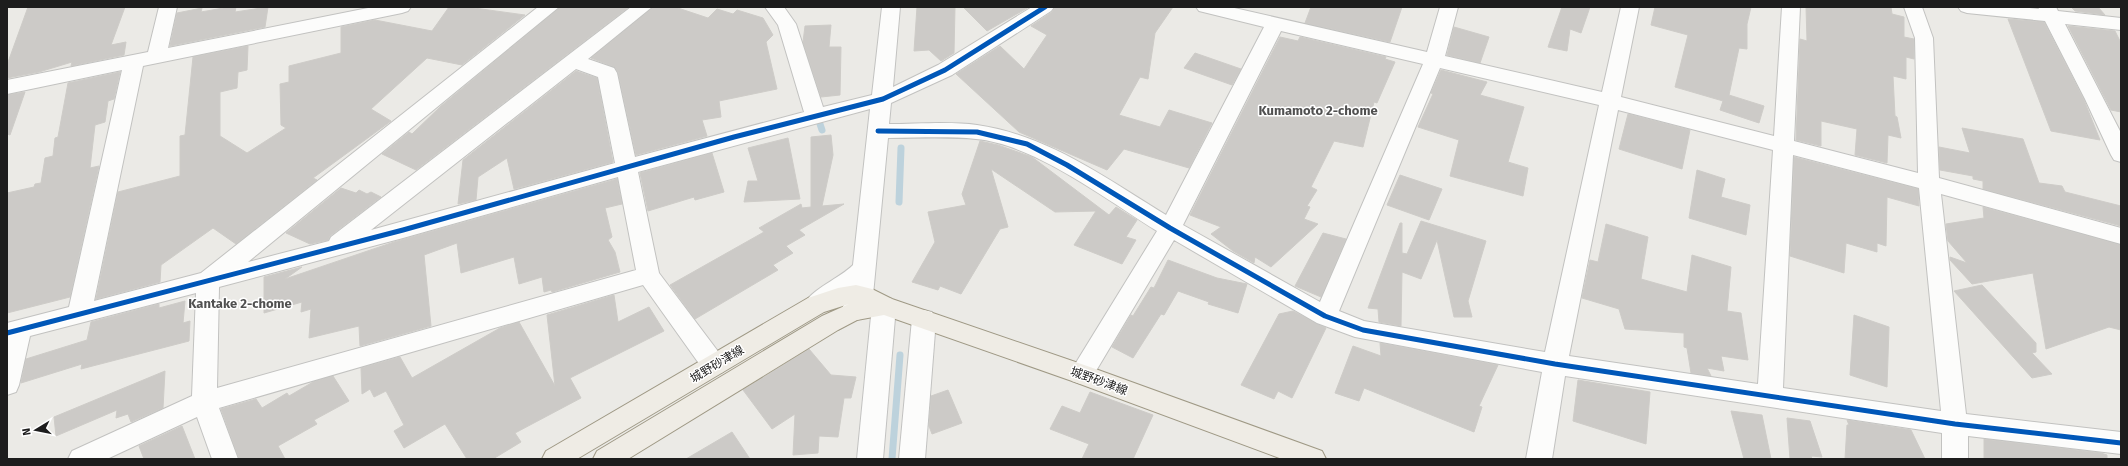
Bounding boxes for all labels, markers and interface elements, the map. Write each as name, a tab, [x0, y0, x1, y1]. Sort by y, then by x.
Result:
district label: Kumamoto 2-chome	[1258, 103, 1378, 118]
district label: Kantake 2-chome	[188, 296, 292, 311]
street label: 城野砂津線	[688, 343, 746, 385]
street label: 城野砂津線	[1068, 364, 1130, 398]
north arrow	[16, 410, 56, 450]
text: N	[20, 427, 34, 436]

